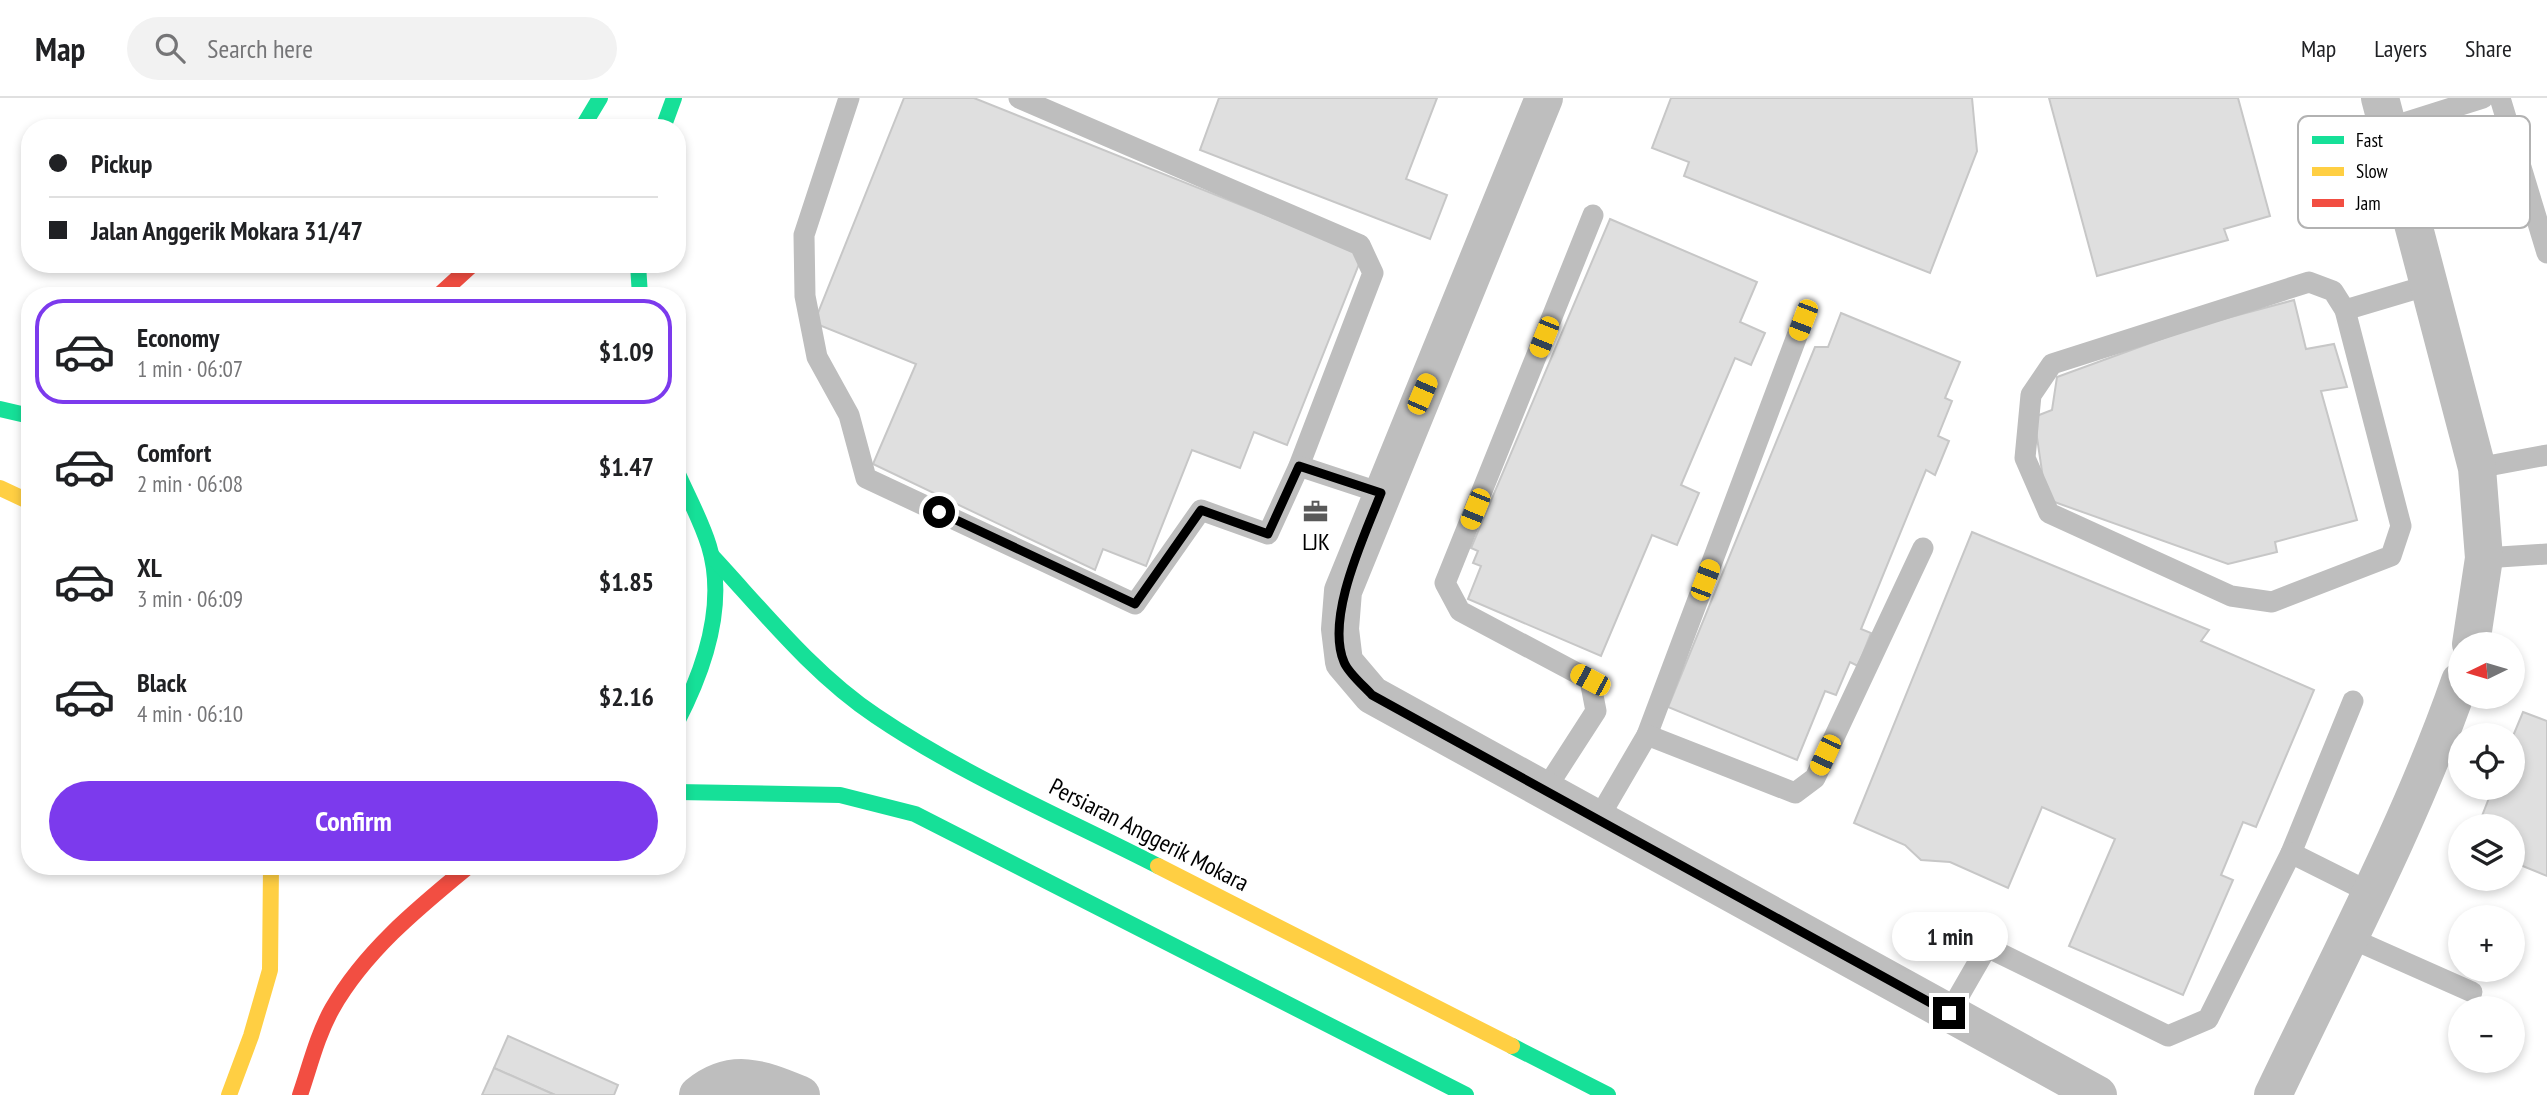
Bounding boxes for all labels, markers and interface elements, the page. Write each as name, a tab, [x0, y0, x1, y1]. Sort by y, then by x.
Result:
search box	[127, 17, 617, 80]
text: Map	[35, 27, 85, 70]
icon: search	[151, 29, 189, 67]
text: Search here	[207, 32, 313, 65]
text: Map	[2301, 33, 2336, 64]
text: Layers	[2374, 33, 2427, 64]
text: Share	[2465, 33, 2512, 64]
legend	[2298, 116, 2530, 228]
text: Fast	[2356, 128, 2384, 152]
text: Pickup	[91, 147, 152, 180]
text: Slow	[2356, 159, 2389, 183]
text: Jam	[2355, 191, 2381, 215]
text: Jalan Anggerik Mokara 31/47	[91, 214, 363, 247]
car	[1786, 297, 1821, 343]
car	[1527, 314, 1562, 360]
icon: car	[53, 320, 116, 383]
text: Economy	[137, 321, 219, 354]
text: $1.09	[599, 335, 654, 368]
text: 1 min · 06:07	[137, 354, 243, 383]
car	[1405, 371, 1440, 417]
icon: car	[53, 435, 116, 498]
text: Comfort	[137, 436, 211, 469]
text: $1.47	[599, 450, 654, 483]
text: 2 min · 06:08	[137, 469, 243, 498]
car	[1458, 486, 1493, 532]
route start	[923, 496, 955, 528]
office icon: LJK	[1302, 497, 1330, 525]
place label: LJK	[1302, 526, 1330, 557]
icon: car	[53, 550, 116, 613]
text: XL	[137, 551, 162, 584]
car	[1688, 557, 1723, 603]
text: $1.85	[599, 565, 654, 598]
text: 3 min · 06:09	[137, 584, 243, 613]
north arrow	[2448, 632, 2525, 709]
map controls	[2448, 632, 2525, 1073]
car	[1567, 661, 1614, 699]
icon: car	[53, 665, 116, 728]
text: Black	[137, 666, 187, 699]
text: $2.16	[599, 680, 654, 713]
text: 4 min · 06:10	[137, 699, 243, 728]
button: locate	[2448, 723, 2525, 800]
car	[1807, 732, 1844, 778]
street label: Persiaran Anggerik Mokara	[1044, 771, 1254, 898]
button: Confirm	[49, 781, 658, 861]
button: layers	[2448, 814, 2525, 891]
button: +	[2448, 905, 2525, 982]
callout: 1 min	[1891, 912, 2007, 960]
text: 1 min	[1927, 922, 1973, 951]
button: −	[2448, 996, 2525, 1073]
route end	[1933, 997, 1965, 1029]

